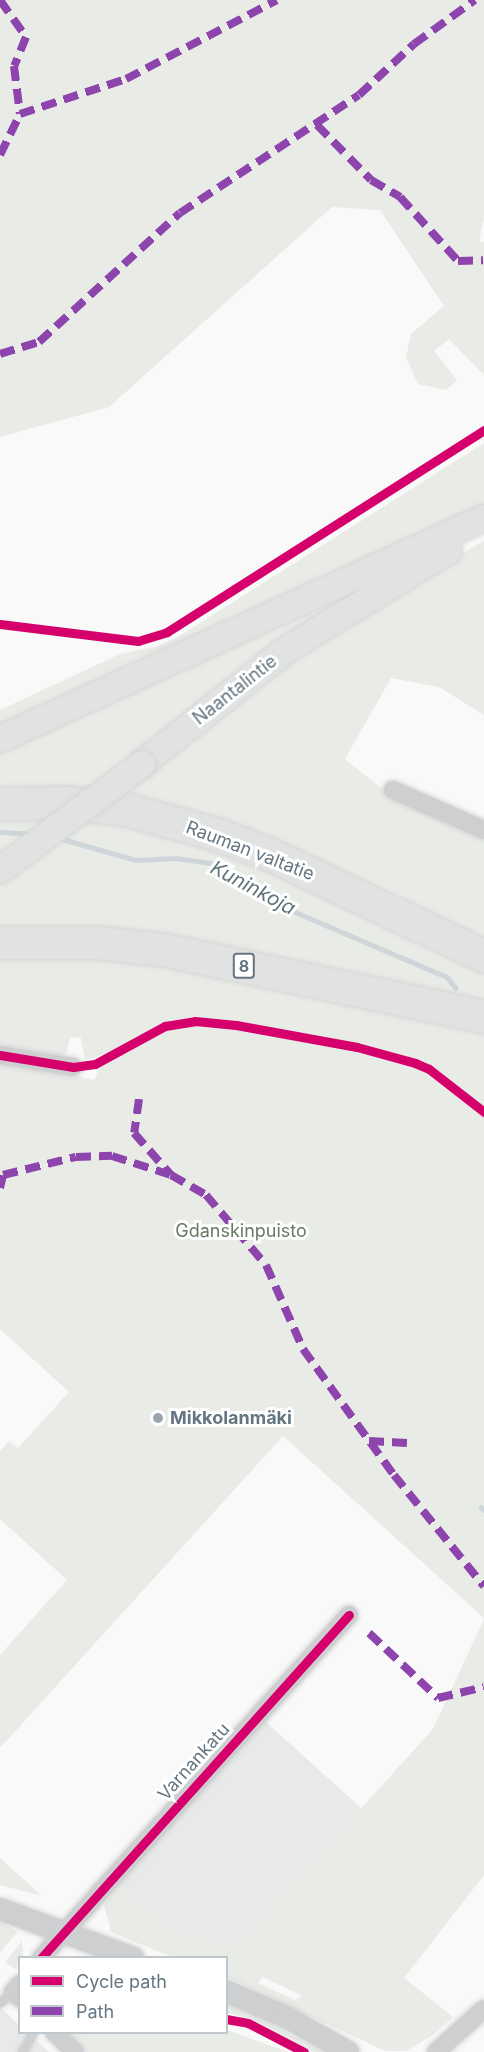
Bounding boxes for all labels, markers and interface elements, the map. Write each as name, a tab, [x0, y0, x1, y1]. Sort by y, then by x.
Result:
street label: Naantalintie	[189, 651, 281, 729]
street label: Rauman valtatie	[183, 817, 317, 885]
water label: Kuninkoja	[206, 856, 300, 920]
road number: 8	[232, 953, 256, 979]
park label: Gdanskinpuisto	[175, 1220, 307, 1242]
place label: Mikkolanmäki	[170, 1407, 292, 1429]
marker: Mikkolanmäki	[151, 1411, 165, 1425]
street label: Varnankatu	[154, 1719, 234, 1805]
legend	[18, 1956, 228, 2034]
text: Cycle path	[76, 1971, 167, 1992]
text: Path	[76, 2001, 114, 2022]

